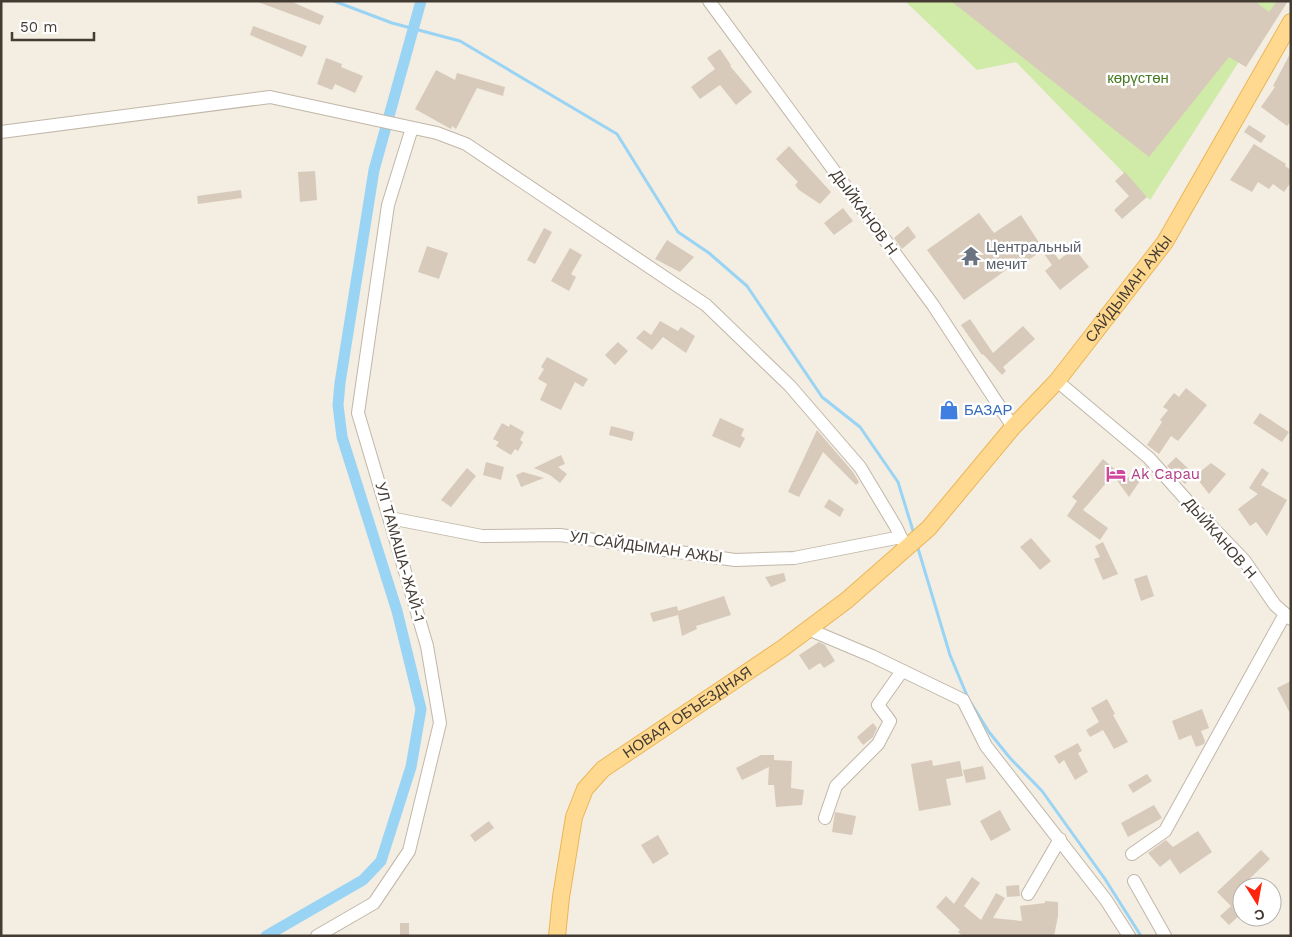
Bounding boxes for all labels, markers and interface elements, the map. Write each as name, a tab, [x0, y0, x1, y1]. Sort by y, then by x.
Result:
scale bar	[12, 10, 95, 42]
text: 50 m	[20, 18, 57, 36]
park label: көрүстөн	[1107, 69, 1169, 87]
street label: ДЫЙКАНОВ Н	[827, 166, 901, 258]
street label: САЙДЫМАН АЖЫ	[1082, 232, 1176, 346]
place label: Центральный мечит	[986, 238, 1081, 273]
temple icon: Центральный мечит	[960, 245, 982, 267]
shop icon: БАЗАР	[938, 399, 960, 421]
place label: БАЗАР	[964, 401, 1012, 419]
hotel icon: Ak Capau	[1105, 463, 1127, 485]
place label: Ak Capau	[1131, 465, 1200, 483]
street label: УЛ ТАМАША-ЖАЙ-1	[371, 480, 429, 624]
street label: ДЫЙКАНОВ Н	[1180, 494, 1260, 582]
street label: УЛ САЙДЫМАН АЖЫ	[568, 527, 724, 567]
street label: НОВАЯ ОБЪЕЗДНАЯ	[620, 662, 755, 762]
north arrow	[1232, 877, 1282, 927]
text: С	[1253, 906, 1266, 924]

